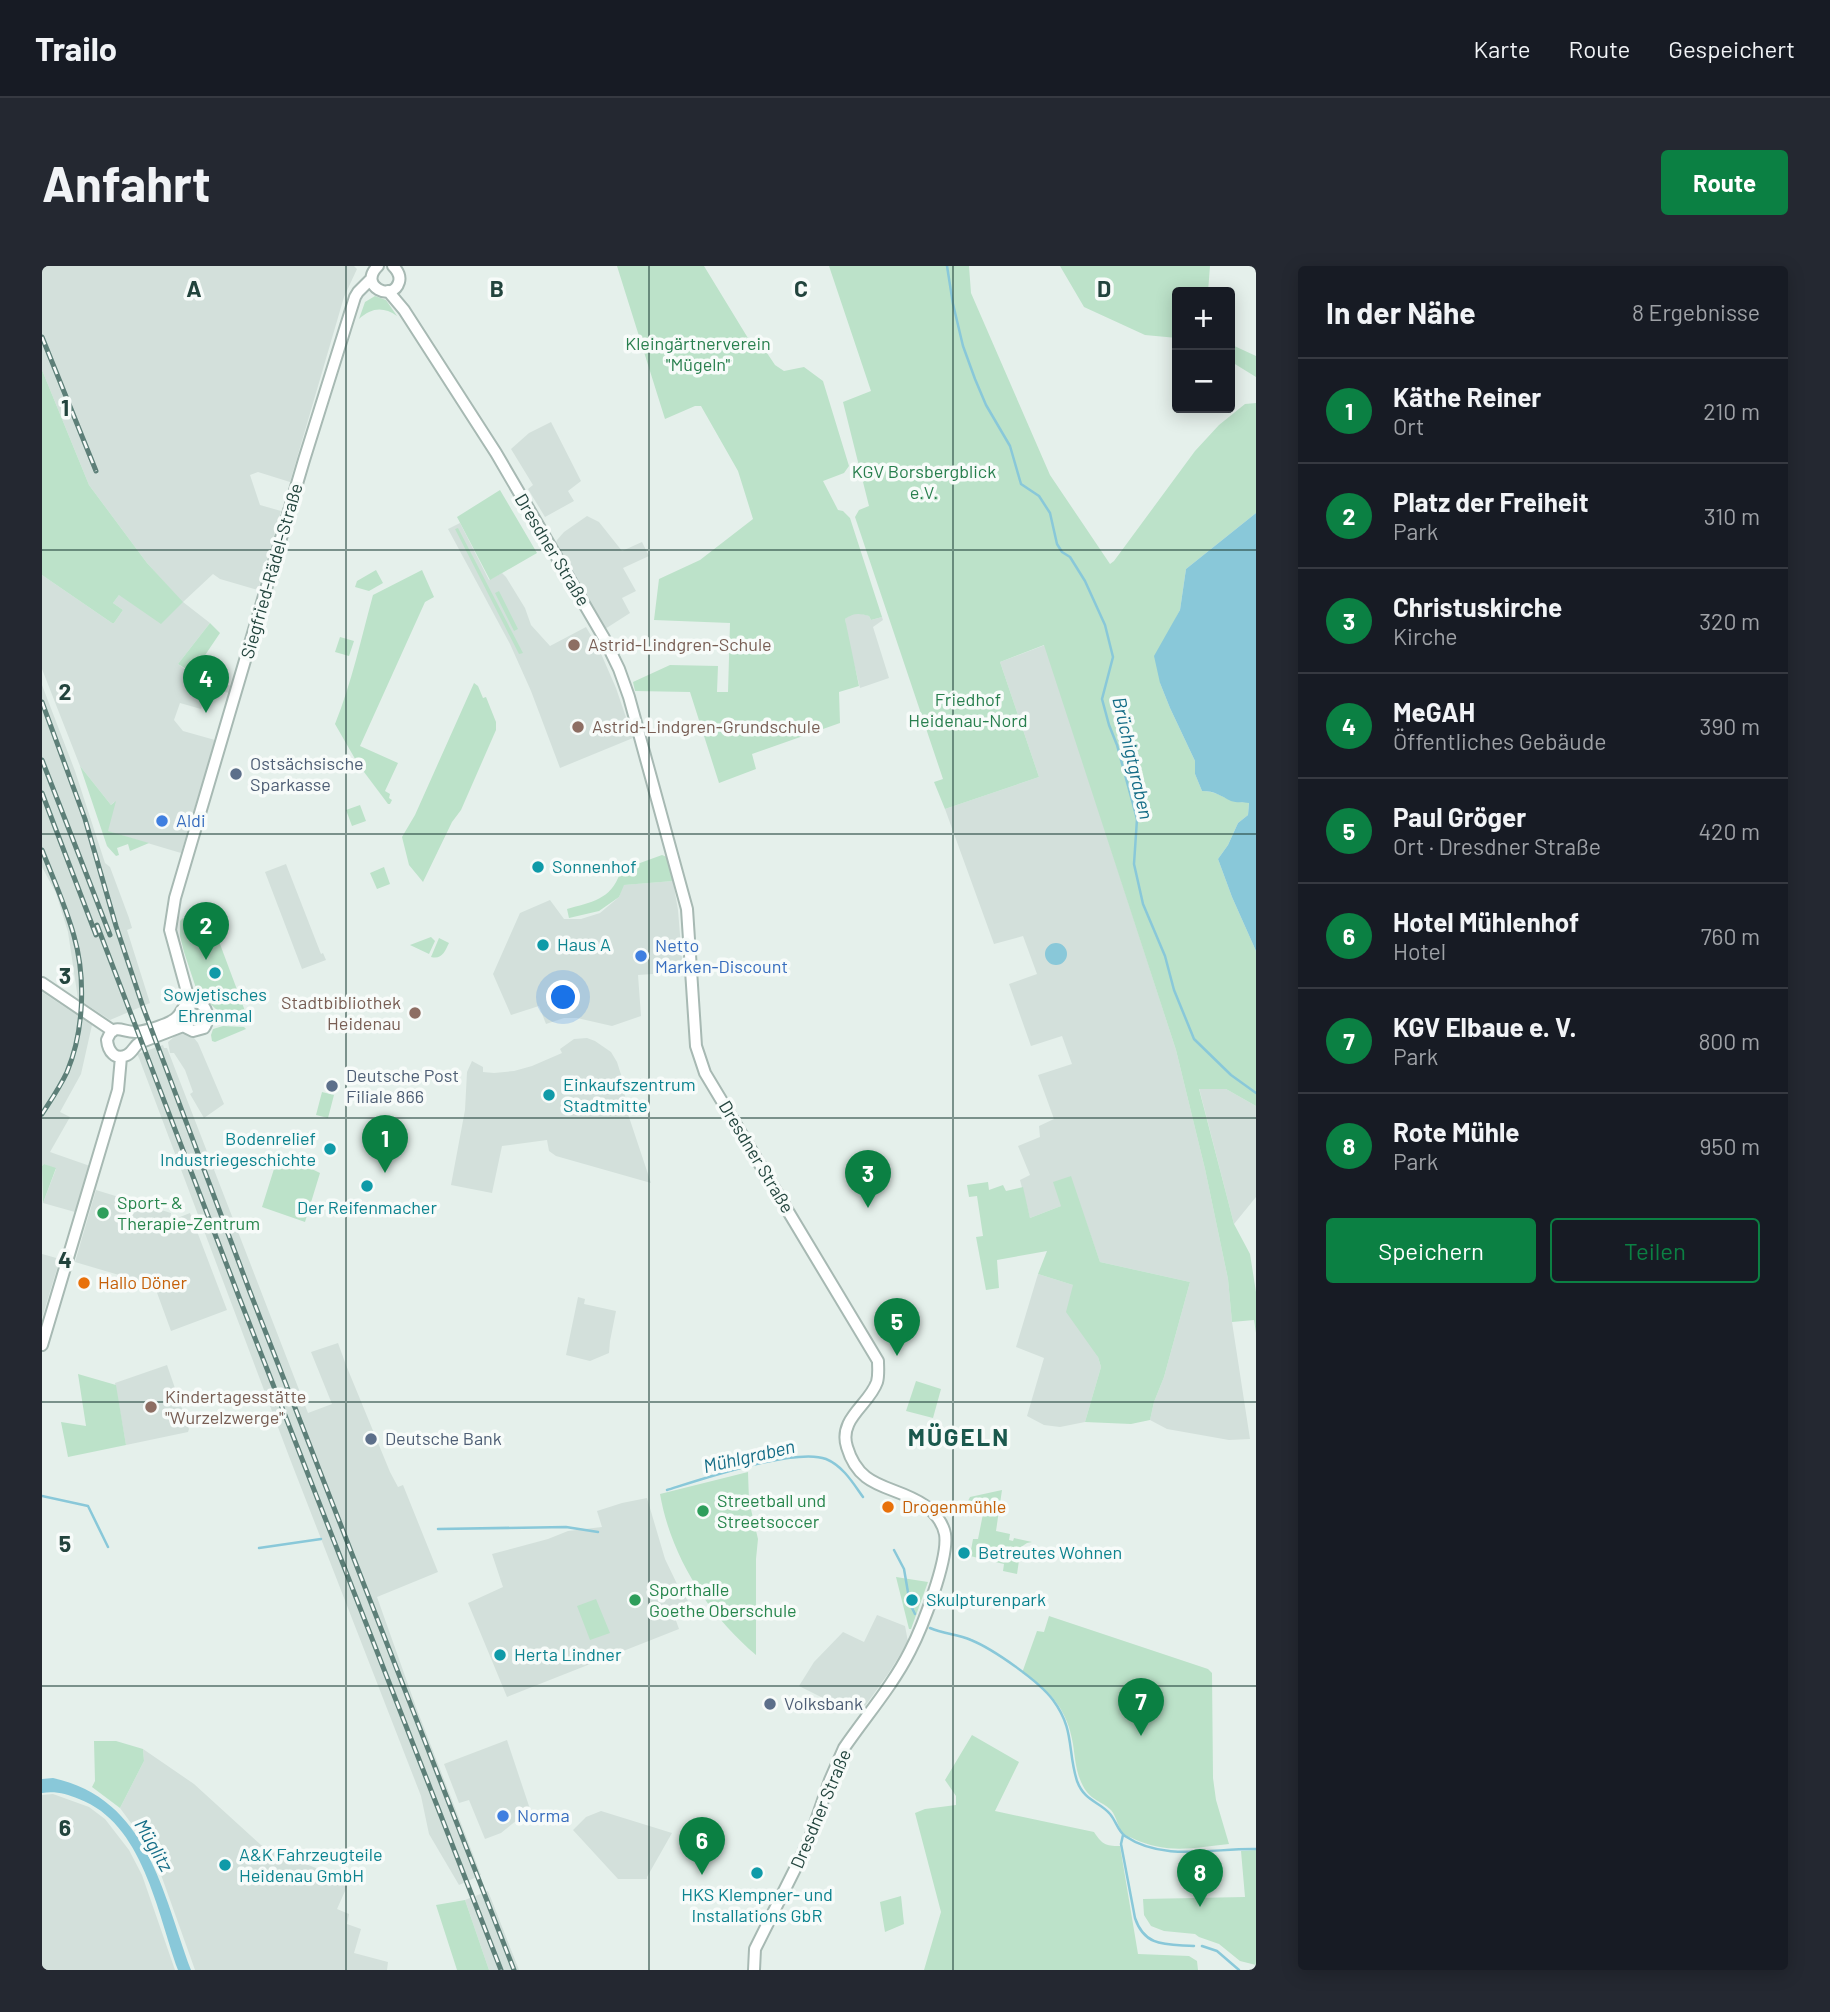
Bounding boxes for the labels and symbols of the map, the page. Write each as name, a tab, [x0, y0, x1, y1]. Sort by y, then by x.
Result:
text: A	[186, 274, 202, 302]
text: B	[490, 274, 504, 302]
text: C	[794, 274, 808, 302]
text: D	[1097, 274, 1111, 302]
park label: Kleingärtnerverein "Mügeln"	[625, 332, 771, 375]
text: 1	[61, 393, 69, 421]
park label: KGV Borsbergblick e.V.	[852, 460, 996, 503]
street label: Siegfried-Rädel-Straße	[235, 480, 307, 661]
street label: Dresdner Straße	[511, 489, 595, 610]
place label: Astrid-Lindgren-Schule	[588, 633, 772, 655]
marker: Astrid-Lindgren-Schule	[566, 637, 582, 653]
pin: 4	[183, 655, 229, 713]
text: 2	[59, 677, 71, 705]
park label: Friedhof Heidenau-Nord	[908, 688, 1028, 731]
water label: Brüchigtgraben	[1108, 694, 1159, 821]
place label: Astrid-Lindgren-Grundschule	[592, 715, 821, 737]
marker: Astrid-Lindgren-Grundschule	[570, 719, 586, 735]
place label: Ostsächsische Sparkasse	[250, 752, 364, 795]
marker: Ostsächsische Sparkasse	[228, 766, 244, 782]
place label: Aldi	[176, 809, 205, 831]
marker: Aldi	[154, 813, 170, 829]
place label: Sonnenhof	[552, 855, 637, 877]
marker: Sonnenhof	[530, 859, 546, 875]
pin: 2	[183, 902, 229, 960]
place label: Haus A	[557, 933, 611, 955]
place label: Netto Marken-Discount	[655, 934, 788, 977]
marker: Haus A	[535, 937, 551, 953]
marker: Netto Marken-Discount	[633, 948, 649, 964]
text: 3	[59, 961, 71, 989]
marker: Sowjetisches Ehrenmal	[207, 965, 223, 981]
your location	[546, 980, 580, 1014]
place label: Sowjetisches Ehrenmal	[163, 983, 267, 1026]
place label: Stadtbibliothek Heidenau	[281, 991, 401, 1034]
marker: Stadtbibliothek Heidenau	[407, 1005, 423, 1021]
place label: Deutsche Post Filiale 866	[346, 1064, 459, 1107]
place label: Einkaufszentrum Stadtmitte	[563, 1073, 696, 1116]
marker: Deutsche Post Filiale 866	[324, 1078, 340, 1094]
marker: Einkaufszentrum Stadtmitte	[541, 1087, 557, 1103]
street label: Dresdner Straße	[715, 1096, 799, 1217]
pin: 1	[362, 1115, 408, 1173]
place label: Bodenrelief Industriegeschichte	[160, 1127, 316, 1170]
marker: Bodenrelief Industriegeschichte	[322, 1141, 338, 1157]
pin: 3	[845, 1150, 891, 1208]
marker: Der Reifenmacher	[359, 1178, 375, 1194]
place label: Sport- & Therapie-Zentrum	[117, 1191, 260, 1234]
place label: Der Reifenmacher	[297, 1196, 437, 1218]
marker: Sport- & Therapie-Zentrum	[95, 1205, 111, 1221]
text: 4	[58, 1245, 72, 1273]
place label: Hallo Döner	[98, 1271, 188, 1293]
marker: Hallo Döner	[76, 1275, 92, 1291]
pin: 5	[874, 1298, 920, 1356]
place label: Kindertagesstätte "Wurzelzwerge"	[165, 1385, 306, 1428]
marker: Kindertagesstätte "Wurzelzwerge"	[143, 1399, 159, 1415]
district label: MÜGELN	[908, 1422, 1010, 1451]
place label: Deutsche Bank	[385, 1427, 502, 1449]
marker: Deutsche Bank	[363, 1431, 379, 1447]
water label: Mühlgraben	[701, 1434, 797, 1477]
place label: Streetball und Streetsoccer	[717, 1489, 826, 1532]
place label: Drogenmühle	[902, 1495, 1006, 1517]
marker: Drogenmühle	[880, 1499, 896, 1515]
marker: Streetball und Streetsoccer	[695, 1503, 711, 1519]
text: 5	[59, 1529, 71, 1557]
place label: Betreutes Wohnen	[978, 1541, 1122, 1563]
marker: Betreutes Wohnen	[956, 1545, 972, 1561]
place label: Sporthalle Goethe Oberschule	[649, 1578, 797, 1621]
place label: Skulpturenpark	[926, 1588, 1046, 1610]
marker: Sporthalle Goethe Oberschule	[627, 1592, 643, 1608]
marker: Skulpturenpark	[904, 1592, 920, 1608]
place label: Herta Lindner	[514, 1643, 622, 1665]
marker: Herta Lindner	[492, 1647, 508, 1663]
pin: 7	[1118, 1678, 1164, 1736]
place label: Volksbank	[784, 1692, 863, 1714]
marker: Volksbank	[762, 1696, 778, 1712]
street label: Dresdner Straße	[785, 1746, 855, 1871]
place label: Norma	[517, 1804, 570, 1826]
marker: Norma	[495, 1808, 511, 1824]
text: 6	[59, 1813, 71, 1841]
water label: Müglitz	[130, 1814, 179, 1876]
pin: 6	[679, 1817, 725, 1875]
place label: A&K Fahrzeugteile Heidenau GmbH	[239, 1843, 383, 1886]
pin: 8	[1177, 1849, 1223, 1907]
marker: A&K Fahrzeugteile Heidenau GmbH	[217, 1857, 233, 1873]
marker: HKS Klempner- und Installations GbR	[749, 1865, 765, 1881]
place label: HKS Klempner- und Installations GbR	[681, 1883, 833, 1926]

